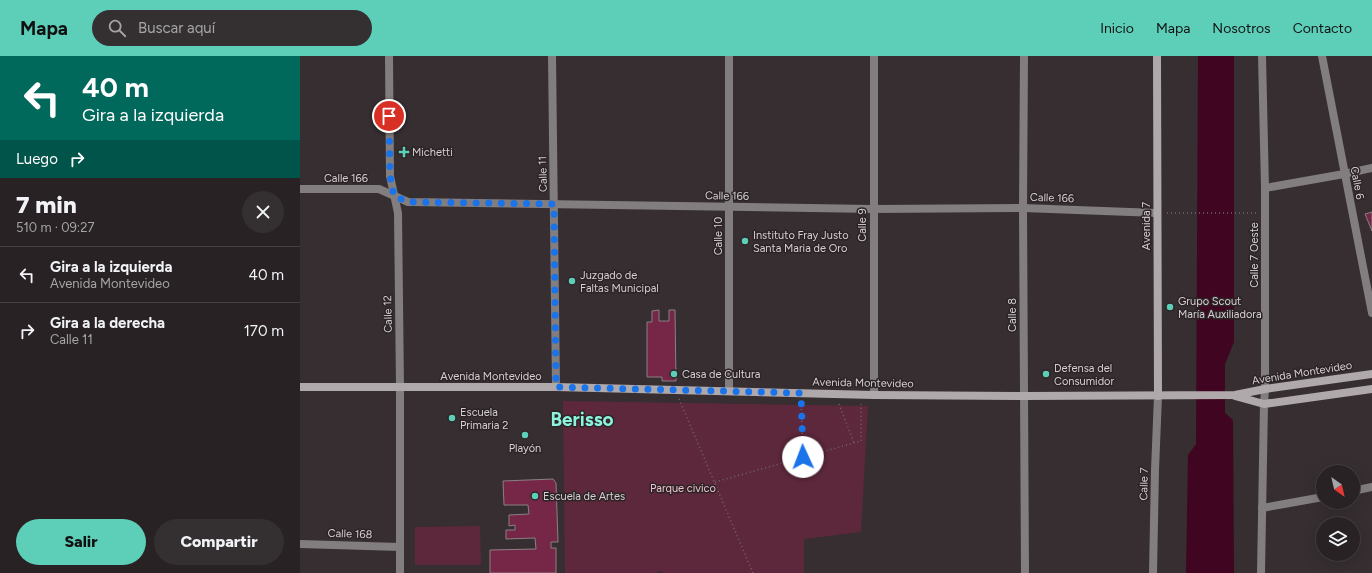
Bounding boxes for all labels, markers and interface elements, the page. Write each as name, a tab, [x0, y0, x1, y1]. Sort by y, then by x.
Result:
search box	[92, 10, 372, 46]
text: Mapa	[20, 17, 68, 40]
icon: search	[106, 17, 128, 39]
text: Buscar aquí	[138, 19, 215, 37]
text: Inicio	[1100, 20, 1134, 37]
text: Mapa	[1156, 20, 1190, 37]
text: Nosotros	[1212, 20, 1271, 37]
text: Contacto	[1293, 20, 1352, 37]
text: 40 m	[82, 70, 149, 104]
icon: left	[16, 72, 68, 124]
pin	[372, 99, 406, 133]
text: Gira a la izquierda	[82, 104, 224, 126]
icon: arrive	[378, 105, 400, 127]
place label: Michetti	[412, 146, 453, 159]
marker: Michetti	[399, 147, 409, 157]
icon: right	[66, 148, 88, 170]
text: Luego	[16, 150, 58, 168]
street label: Calle 11	[536, 156, 550, 192]
street label: Calle 6	[1347, 165, 1367, 201]
street label: Calle 166	[324, 172, 368, 185]
street label: Calle 166	[705, 189, 749, 203]
text: 7 min	[16, 190, 77, 219]
button: close	[242, 191, 284, 233]
street label: Calle 166	[1030, 191, 1074, 205]
street label: Avenida 7	[1140, 202, 1153, 250]
street label: Calle 9	[856, 208, 869, 242]
street label: Calle 10	[712, 217, 725, 255]
text: 510 m · 09:27	[16, 220, 94, 235]
street label: Calle 7 Oeste	[1248, 222, 1261, 288]
place label: Instituto Fray Justo Santa Maria de Oro	[753, 229, 849, 255]
marker: Instituto Fray Justo Santa Maria de Oro	[740, 236, 750, 246]
text: Gira a la izquierda	[50, 258, 172, 276]
icon: left	[16, 264, 38, 286]
text: 40 m	[249, 266, 284, 284]
place label: Juzgado de Faltas Municipal	[580, 269, 659, 295]
text: Avenida Montevideo	[50, 276, 170, 291]
marker: Juzgado de Faltas Municipal	[567, 276, 577, 286]
street label: Calle 12	[381, 295, 395, 333]
place label: Grupo Scout María Auxiliadora	[1178, 295, 1262, 321]
street label: Calle 8	[1006, 298, 1019, 332]
marker: Grupo Scout María Auxiliadora	[1165, 302, 1175, 312]
text: Gira a la derecha	[50, 314, 165, 332]
icon: right	[16, 320, 38, 342]
text: 170 m	[244, 322, 284, 340]
text: Calle 11	[50, 332, 93, 347]
street label: Avenida Montevideo	[1251, 359, 1353, 387]
place label: Defensa del Consumidor	[1054, 362, 1114, 388]
place label: Casa de Cultura	[682, 368, 760, 381]
marker: Casa de Cultura	[669, 369, 679, 379]
marker: Defensa del Consumidor	[1041, 369, 1051, 379]
street label: Avenida Montevideo	[440, 370, 542, 383]
street label: Avenida Montevideo	[812, 376, 914, 390]
place label: Escuela Primaria 2	[460, 406, 508, 432]
district label: Berisso	[550, 408, 614, 431]
marker: Escuela Primaria 2	[447, 413, 457, 423]
marker: Playón	[520, 430, 530, 440]
position arrow	[782, 436, 824, 478]
place label: Playón	[509, 442, 541, 455]
north arrow	[1316, 465, 1360, 509]
map controls	[1316, 465, 1360, 561]
street label: Calle 7	[1137, 467, 1151, 501]
park label: Parque civico	[650, 482, 716, 495]
place label: Escuela de Artes	[543, 490, 625, 503]
marker: Escuela de Artes	[530, 491, 540, 501]
button: layers	[1316, 517, 1360, 561]
button: Salir	[16, 519, 146, 565]
button: Compartir	[154, 519, 284, 565]
street label: Calle 168	[327, 527, 373, 541]

